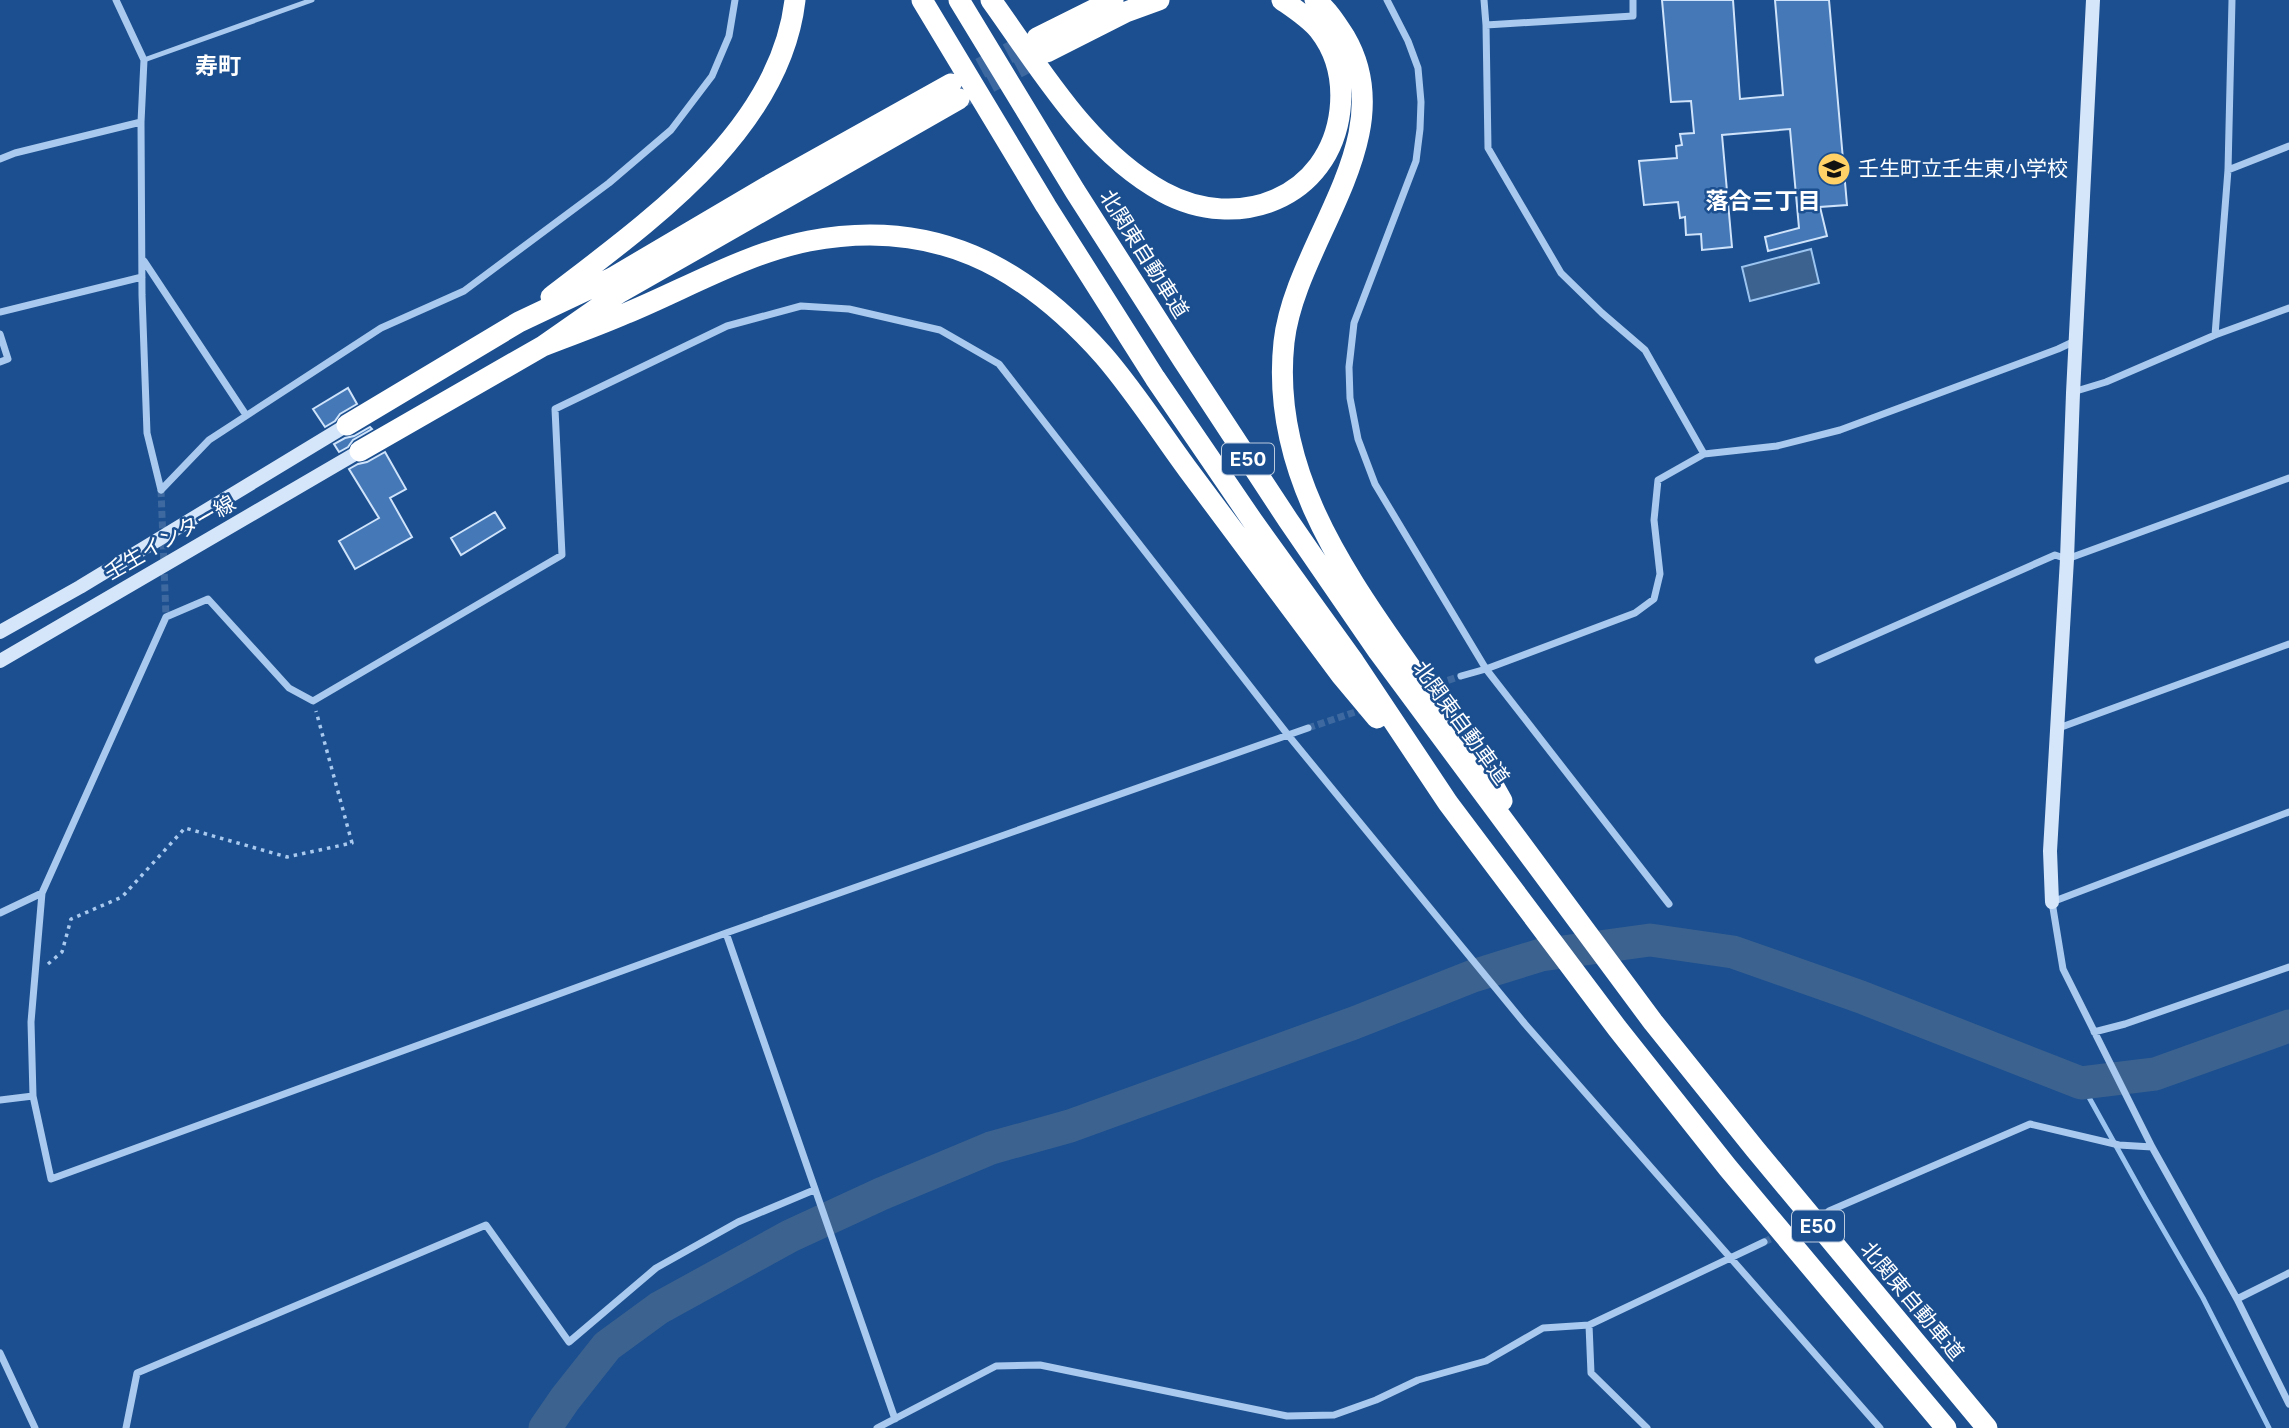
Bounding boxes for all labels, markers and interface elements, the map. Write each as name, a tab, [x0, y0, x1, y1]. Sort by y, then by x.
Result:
district label: 寿町	[195, 52, 241, 80]
school or university icon: 壬生町立壬生東小学校	[1815, 150, 1853, 188]
place label: 壬生町立壬生東小学校	[1858, 156, 2068, 181]
street label: 北関東自動車道	[1095, 185, 1194, 323]
district label: 落合三丁目	[1706, 187, 1821, 215]
road number: E50	[1222, 444, 1274, 474]
street label: 壬生インター線	[100, 490, 240, 585]
street label: 北関東自動車道	[1408, 656, 1515, 790]
road number: E50	[1792, 1210, 1844, 1242]
street label: 北関東自動車道	[1856, 1236, 1969, 1365]

